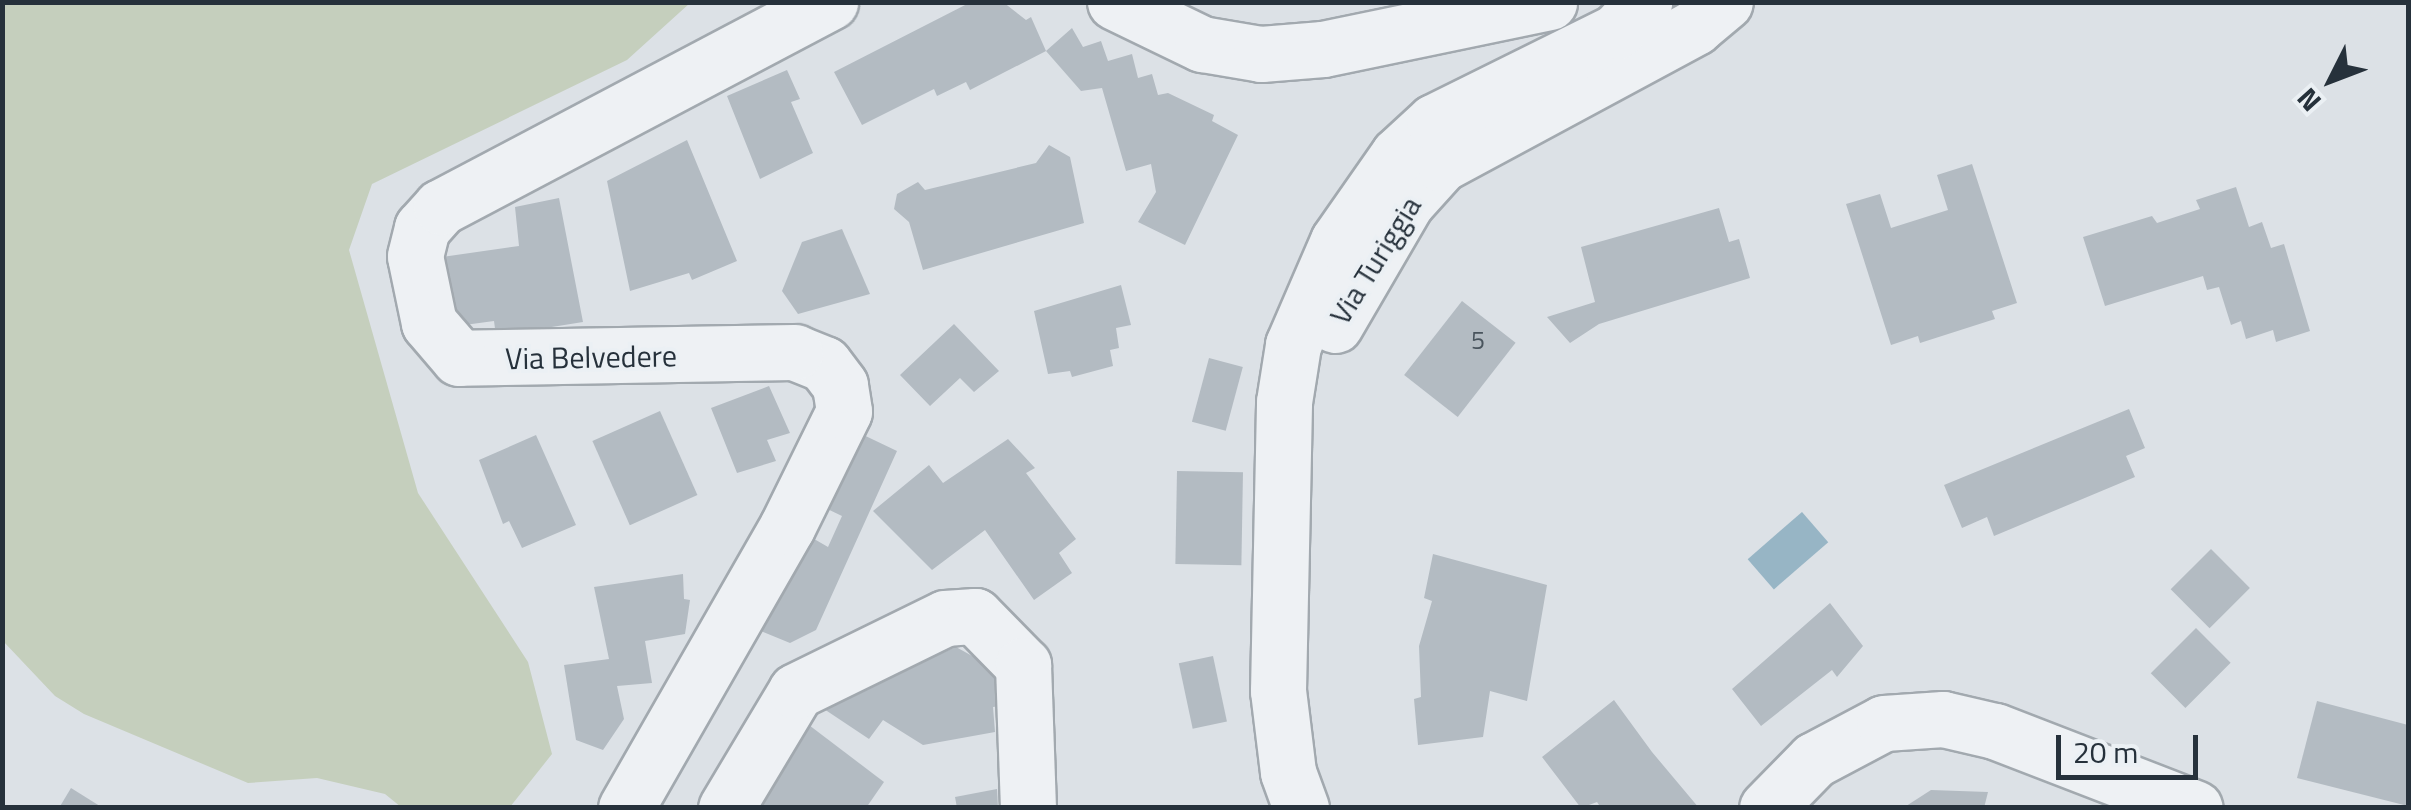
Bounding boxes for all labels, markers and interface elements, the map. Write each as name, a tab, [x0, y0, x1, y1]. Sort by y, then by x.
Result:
north arrow	[2281, 30, 2381, 130]
text: N	[2286, 79, 2331, 122]
street label: Via Turiggia	[1322, 189, 1428, 331]
house number: 5	[1471, 325, 1485, 355]
street label: Via Belvedere	[505, 338, 677, 376]
scale bar	[2061, 715, 2204, 777]
text: 20 m	[2073, 729, 2138, 775]

